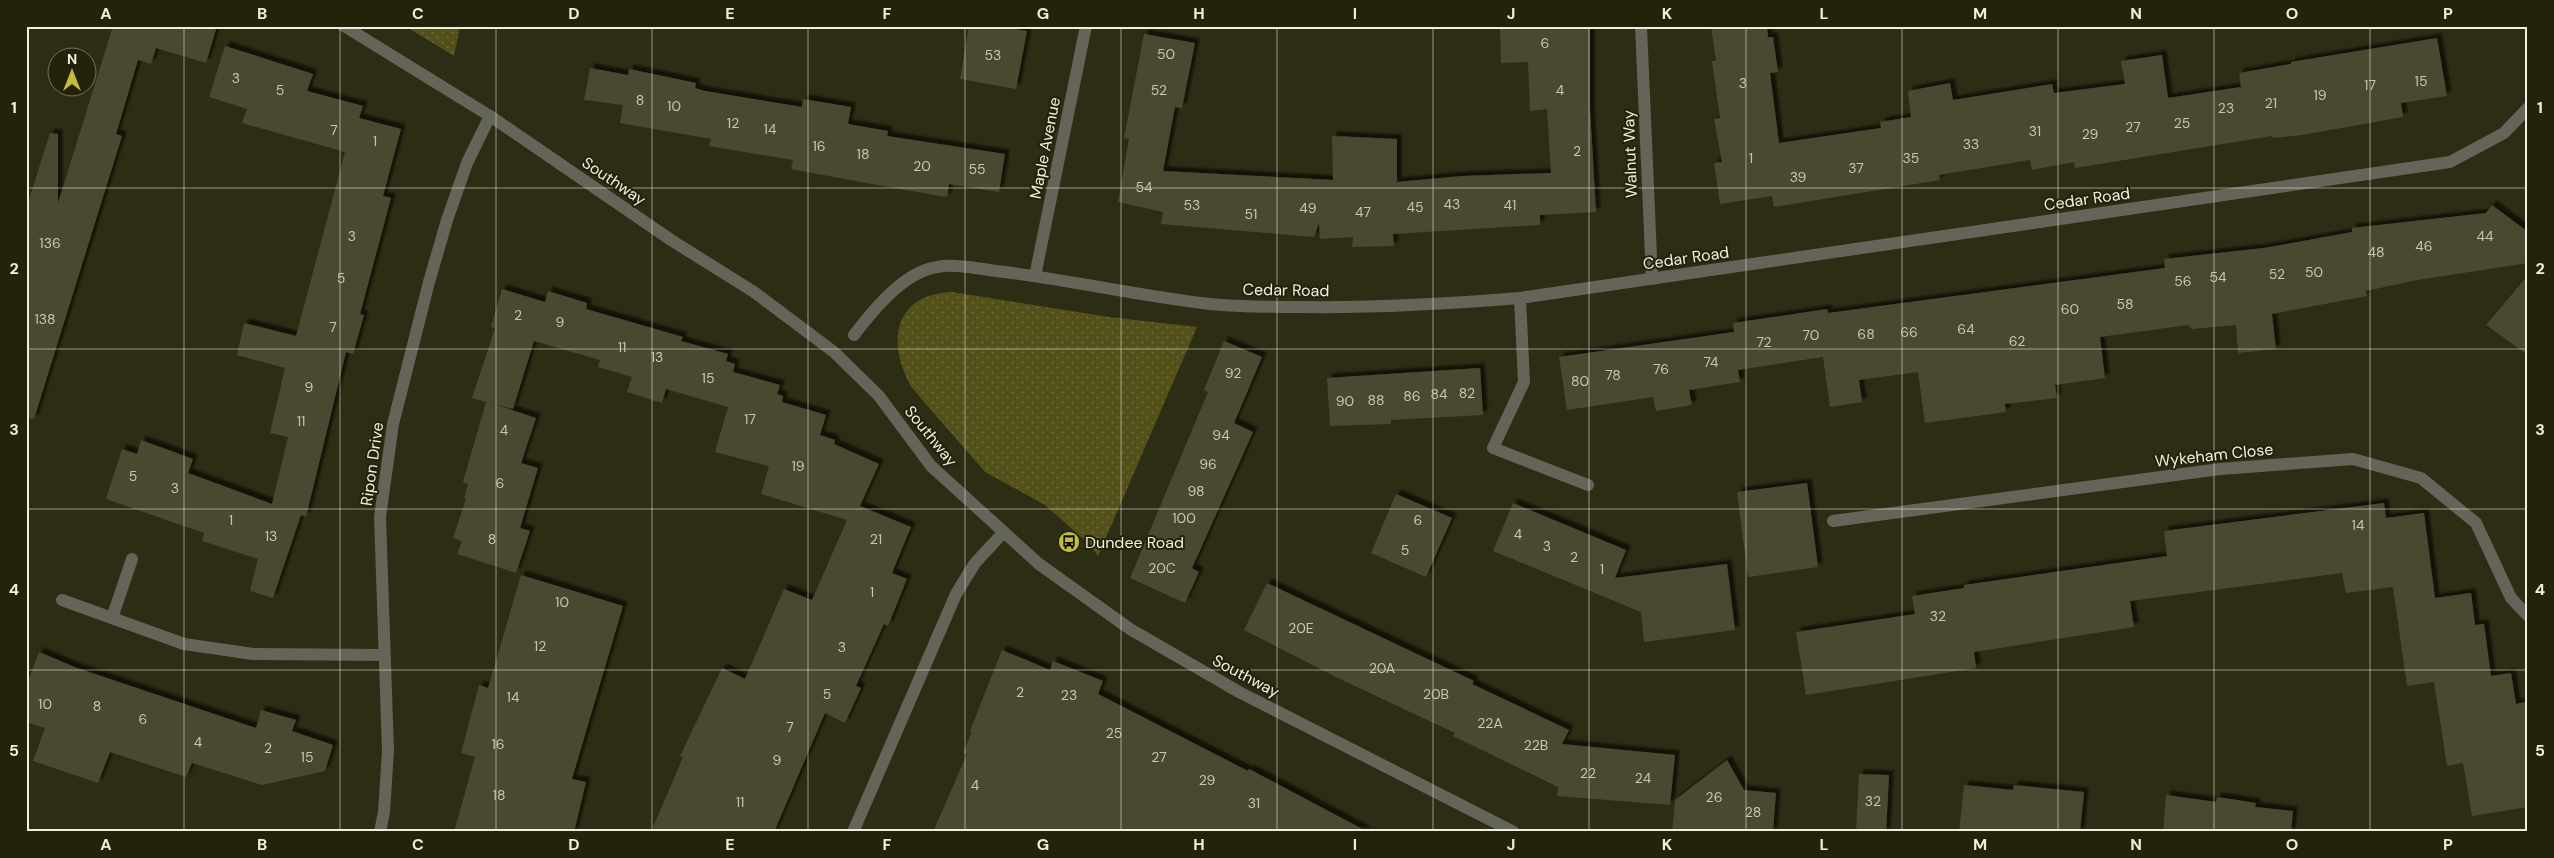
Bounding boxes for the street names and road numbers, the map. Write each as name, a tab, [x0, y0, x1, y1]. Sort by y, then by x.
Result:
street label: Maple Avenue	[1025, 95, 1065, 201]
street label: Walnut Way	[1618, 110, 1642, 198]
street label: Southway	[578, 152, 650, 210]
street label: Cedar Road	[2043, 183, 2131, 215]
street label: Cedar Road	[1642, 242, 1730, 274]
street label: Cedar Road	[1242, 279, 1330, 301]
street label: Southway	[900, 401, 962, 471]
street label: Ripon Drive	[356, 421, 388, 507]
street label: Wykeham Close	[2154, 438, 2274, 472]
street label: Southway	[1209, 650, 1283, 702]

